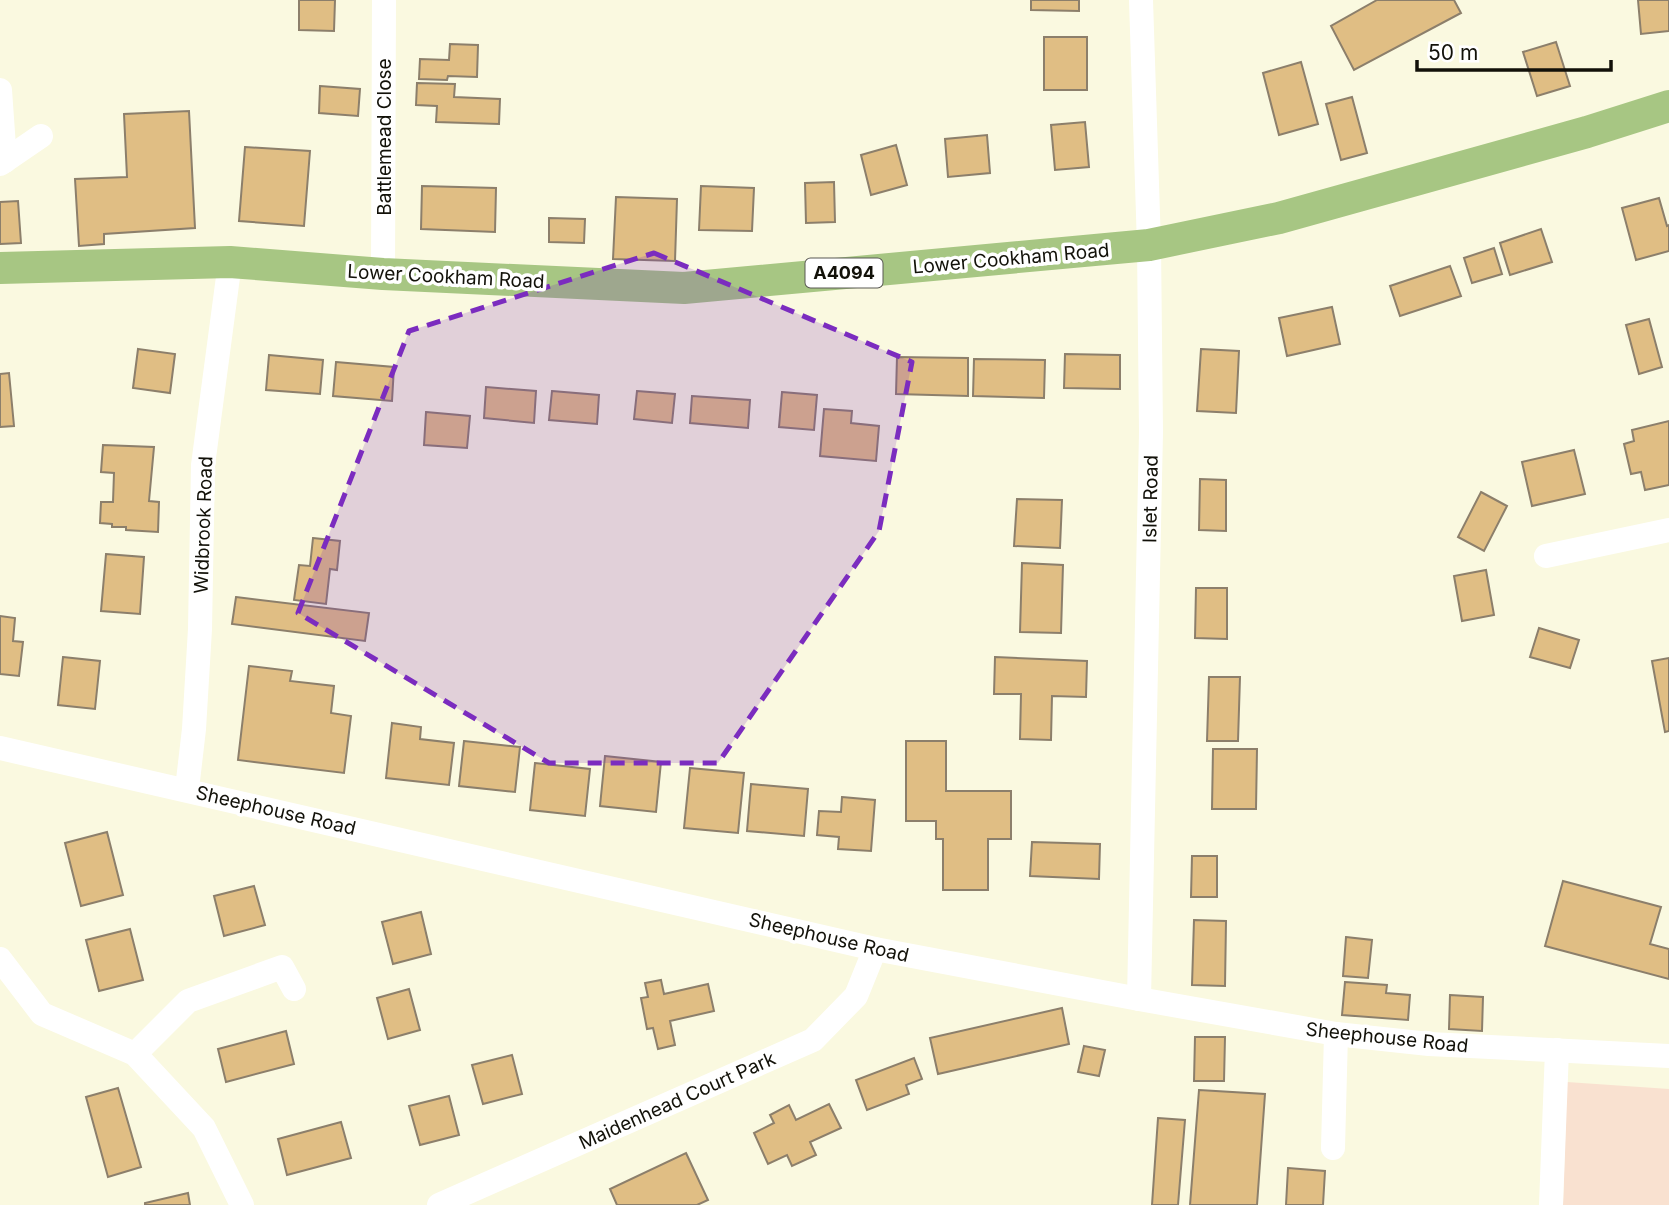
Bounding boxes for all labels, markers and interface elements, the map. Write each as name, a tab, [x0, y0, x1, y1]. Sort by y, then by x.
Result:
scale bar	[1417, 28, 1611, 72]
text: 50 m	[1428, 40, 1478, 65]
street label: Battlemead Close	[373, 58, 396, 216]
street label: Lower Cookham Road	[912, 238, 1110, 279]
road number: A4094	[806, 258, 882, 288]
street label: Lower Cookham Road	[347, 260, 545, 293]
street label: Islet Road	[1138, 455, 1163, 543]
street label: Widbrook Road	[190, 456, 217, 594]
street label: Sheephouse Road	[194, 781, 358, 840]
street label: Sheephouse Road	[747, 908, 911, 967]
street label: Sheephouse Road	[1305, 1018, 1469, 1057]
street label: Maidenhead Court Park	[575, 1046, 780, 1154]

